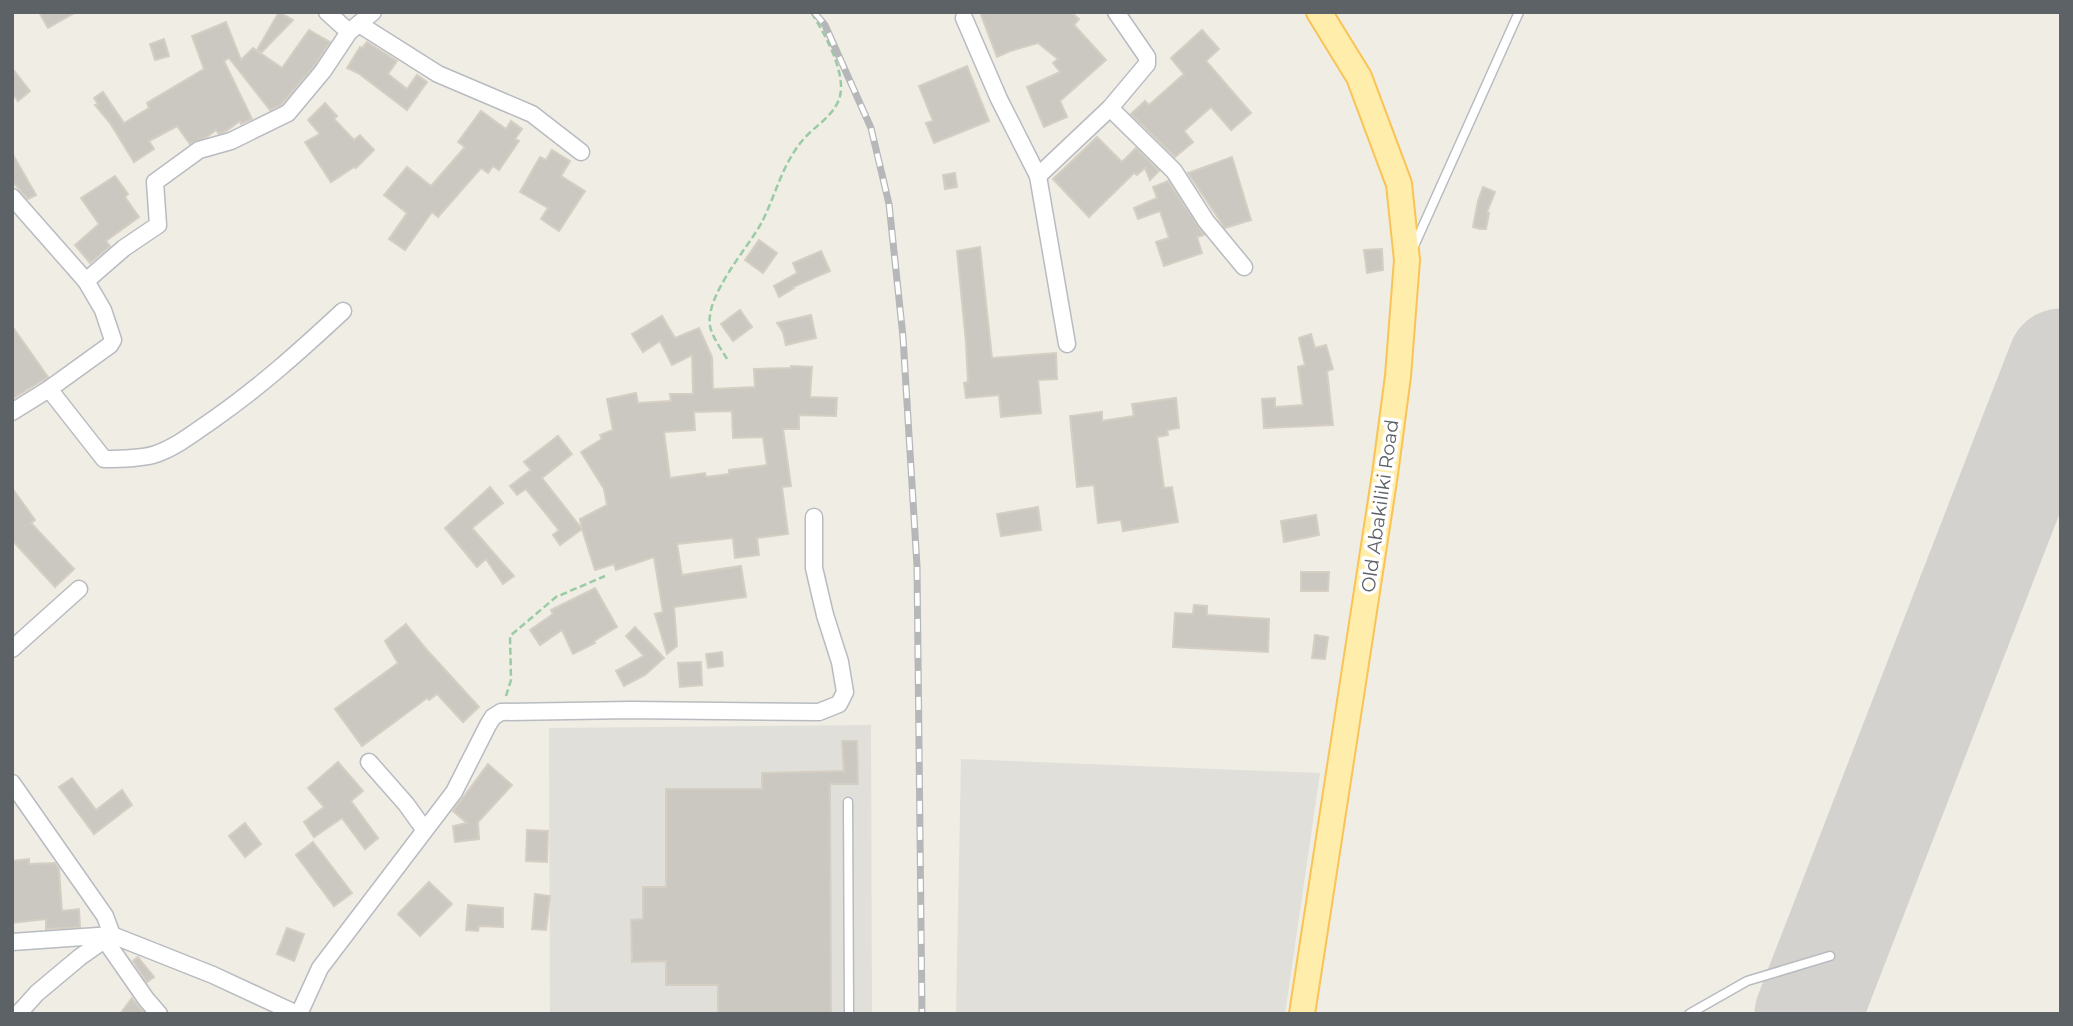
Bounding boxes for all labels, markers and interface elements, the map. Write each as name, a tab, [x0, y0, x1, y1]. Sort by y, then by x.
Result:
street label: Old Abakiliki Road	[1356, 418, 1404, 594]

